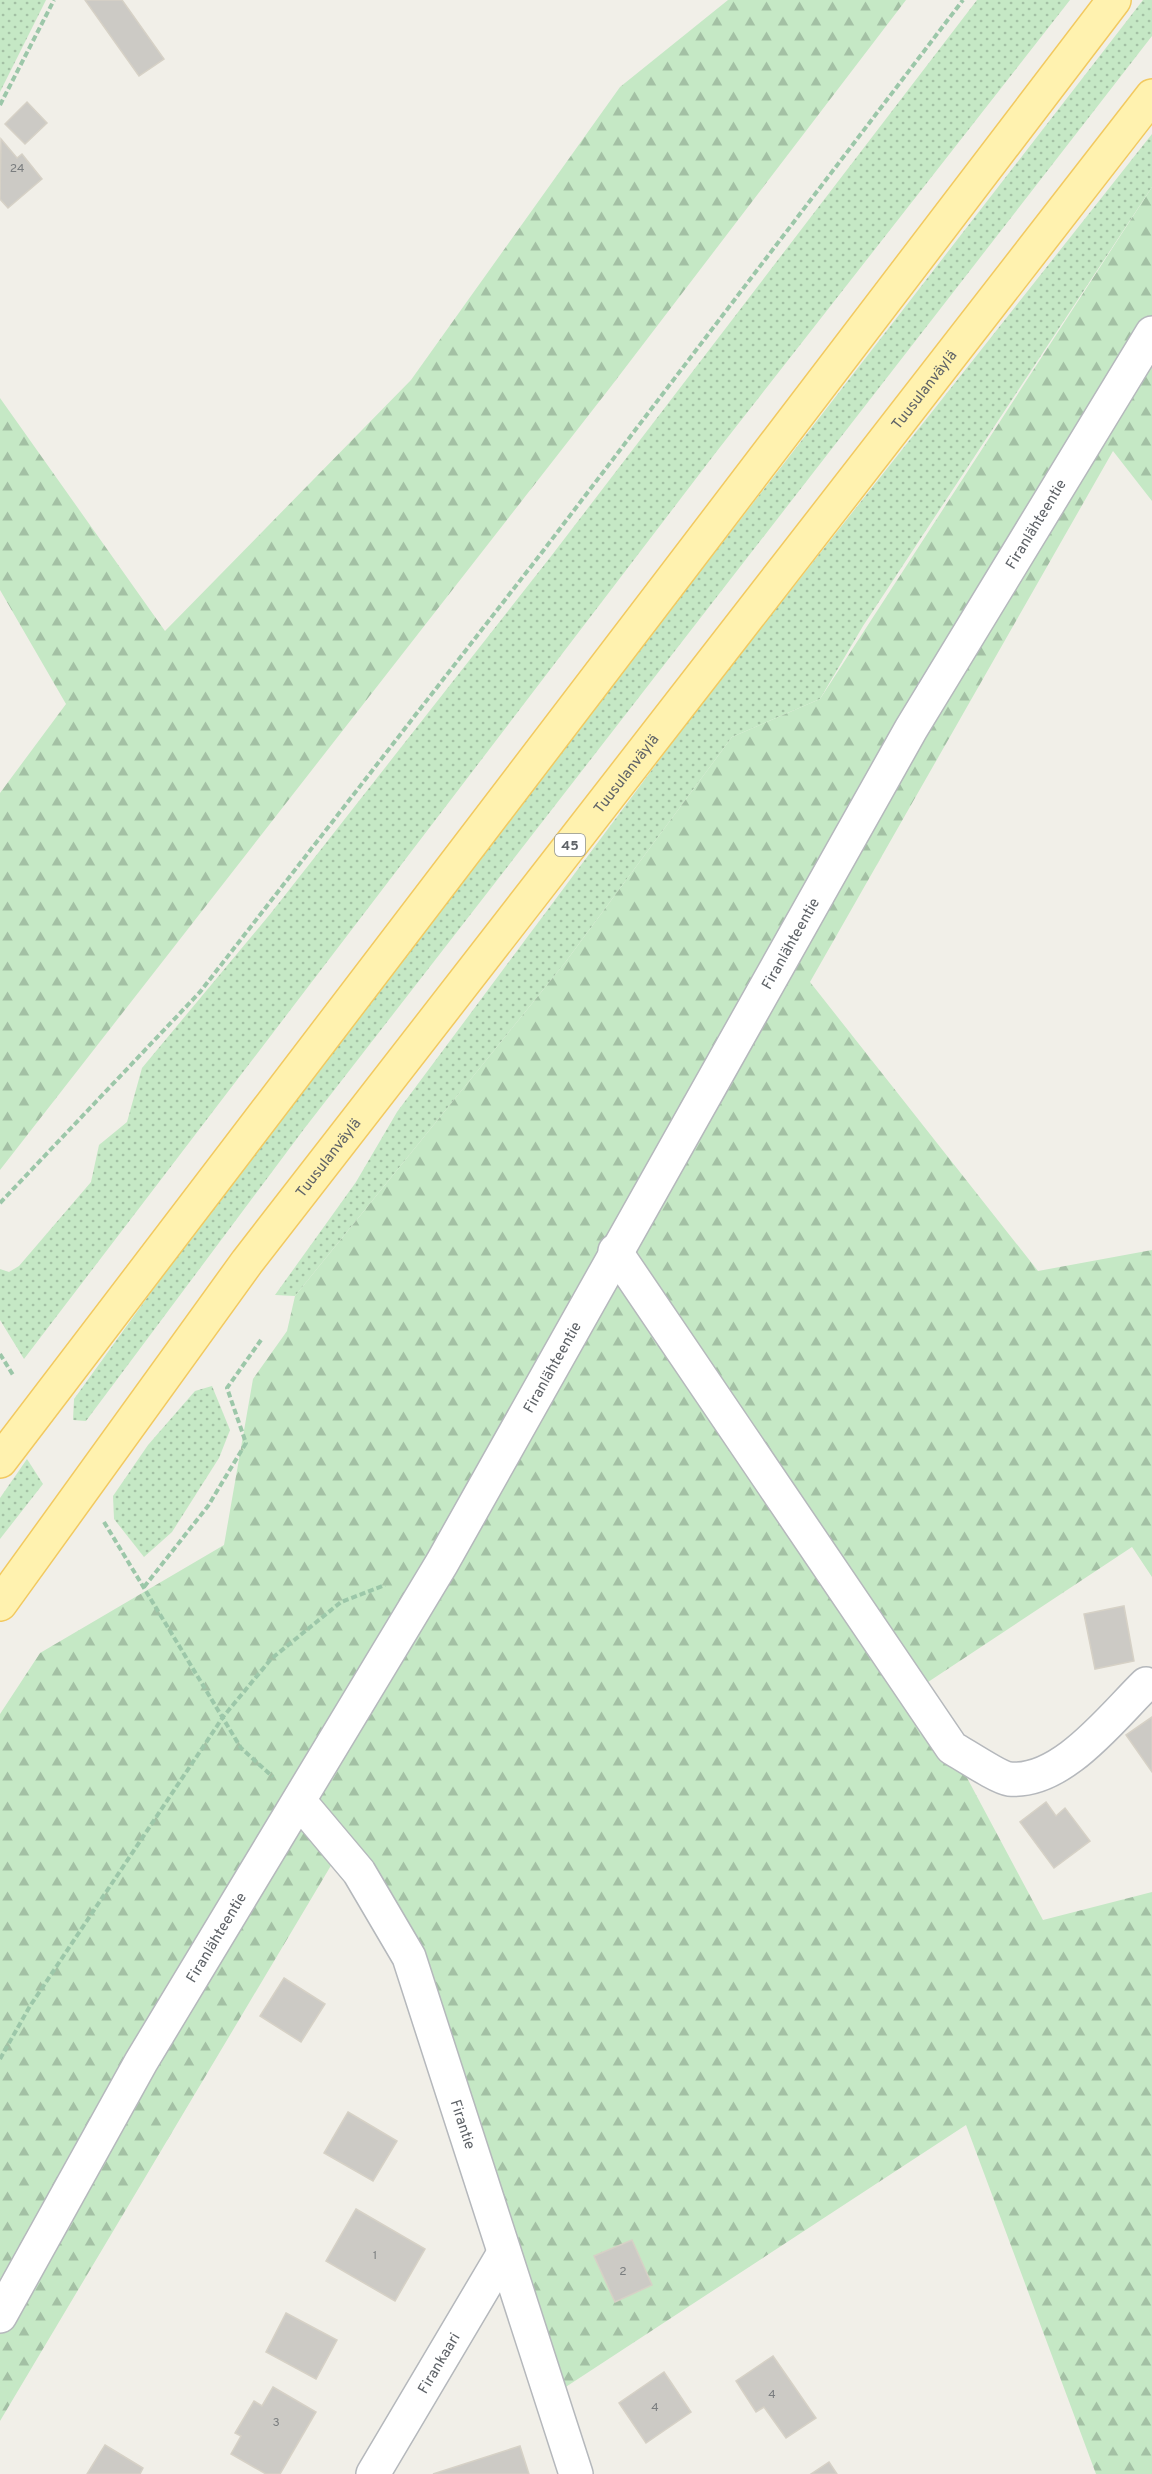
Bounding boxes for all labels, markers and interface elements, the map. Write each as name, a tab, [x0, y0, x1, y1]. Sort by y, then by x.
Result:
house number: 24	[10, 161, 24, 177]
street label: Tuusulanväylä	[888, 347, 962, 434]
street label: Firanlähteentie	[1002, 476, 1072, 573]
street label: Tuusulanväylä	[590, 731, 664, 818]
road number: 45	[555, 834, 585, 856]
street label: Firanlähteentie	[758, 895, 825, 993]
street label: Tuusulanväylä	[292, 1115, 366, 1202]
street label: Firanlähteentie	[520, 1319, 587, 1417]
street label: Firanlähteentie	[183, 1890, 252, 1987]
street label: Firantie	[445, 2097, 479, 2152]
house number: 1	[373, 2248, 377, 2264]
house number: 2	[619, 2264, 627, 2280]
street label: Firankaari	[415, 2330, 465, 2398]
house number: 4	[768, 2387, 776, 2403]
house number: 4	[651, 2400, 659, 2416]
house number: 3	[272, 2415, 280, 2431]

